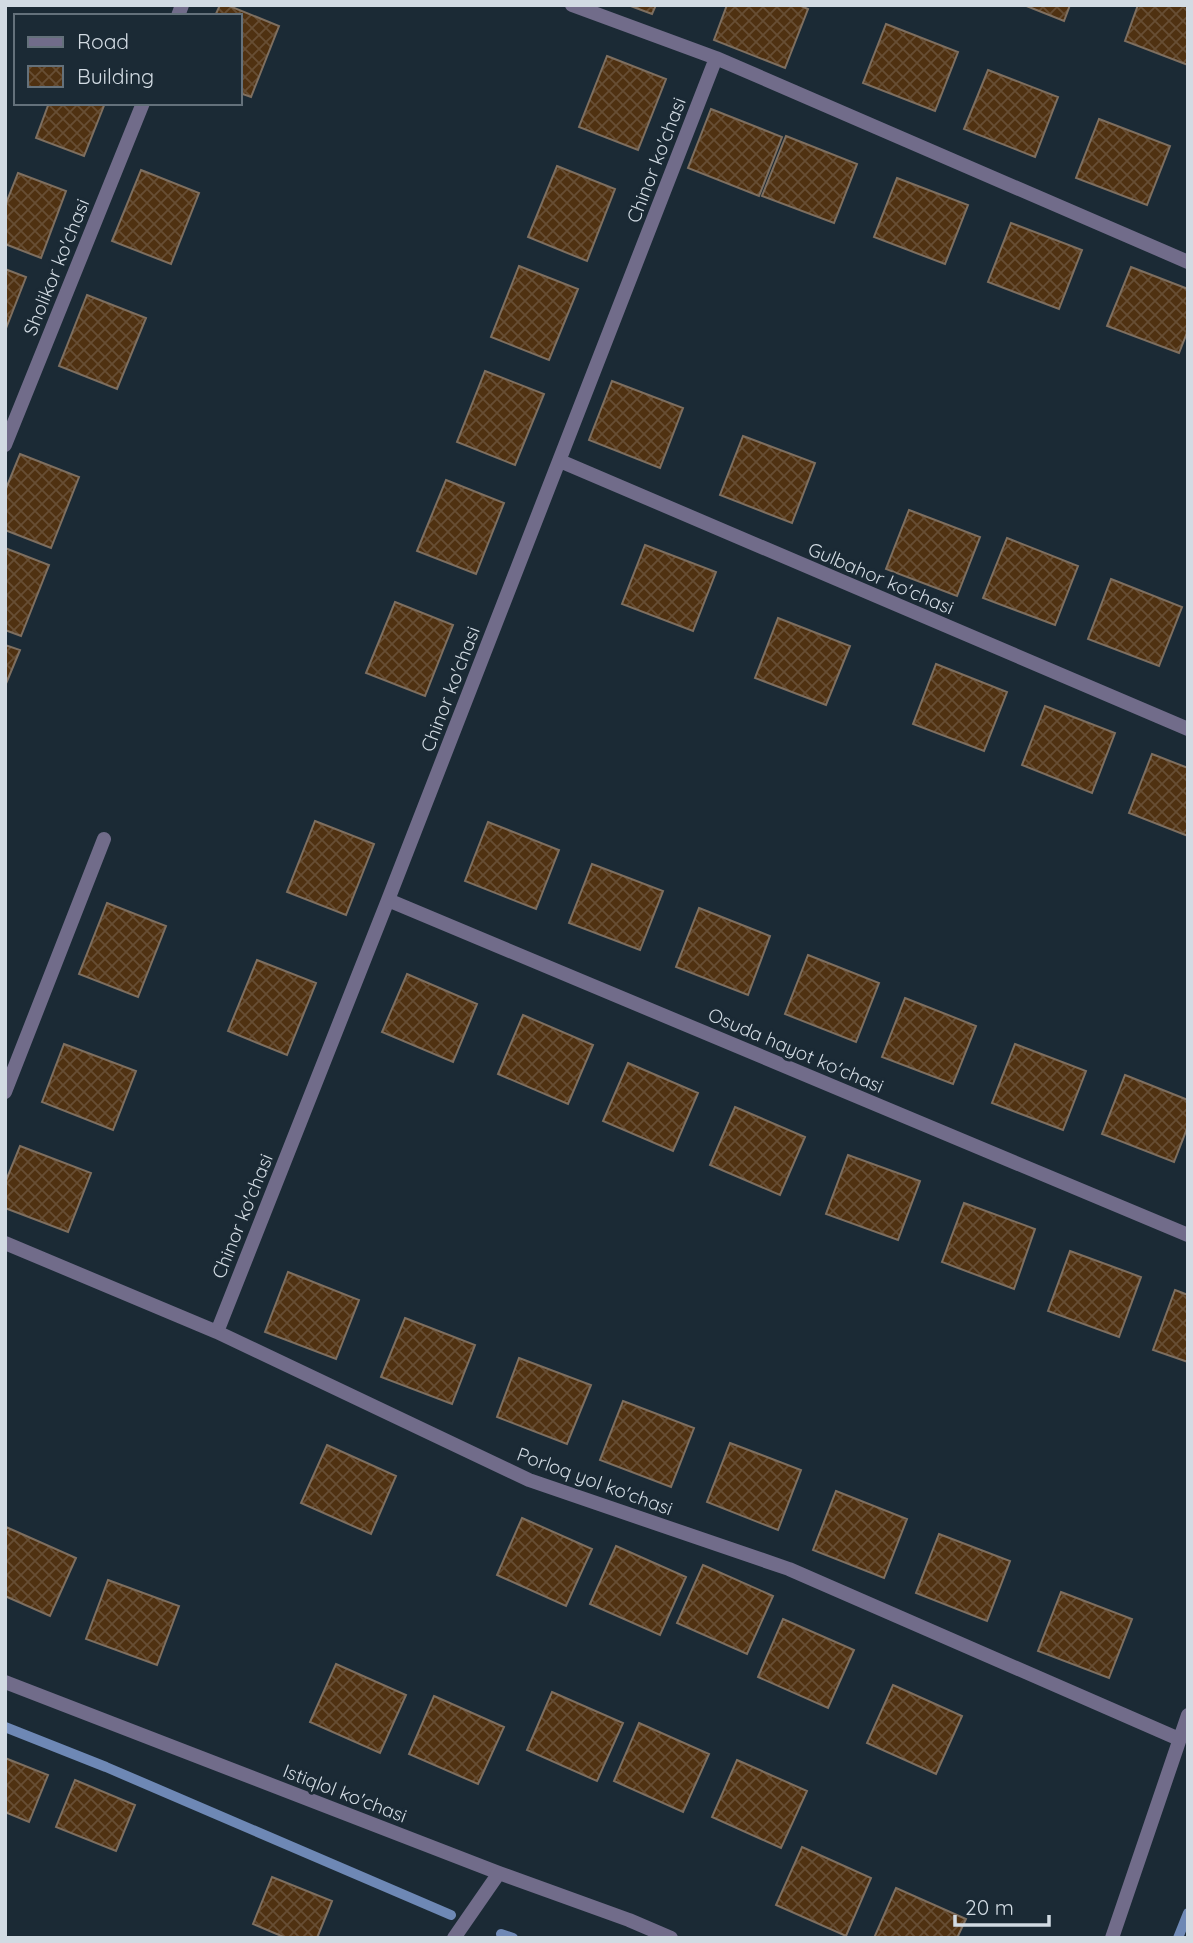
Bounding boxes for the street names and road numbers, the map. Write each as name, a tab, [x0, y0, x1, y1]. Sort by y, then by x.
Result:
street label: Chinor ko'chasi	[621, 94, 691, 226]
street label: Sholikor ko'chasi	[18, 195, 94, 339]
street label: Gulbahor ko'chasi	[804, 536, 958, 620]
street label: Chinor ko'chasi	[415, 623, 485, 755]
street label: Osuda hayot ko'chasi	[704, 1002, 888, 1098]
street label: Chinor ko'chasi	[206, 1150, 278, 1282]
street label: Porloq yol ko'chasi	[514, 1442, 676, 1520]
street label: Istiqlol ko'chasi	[280, 1758, 410, 1828]

